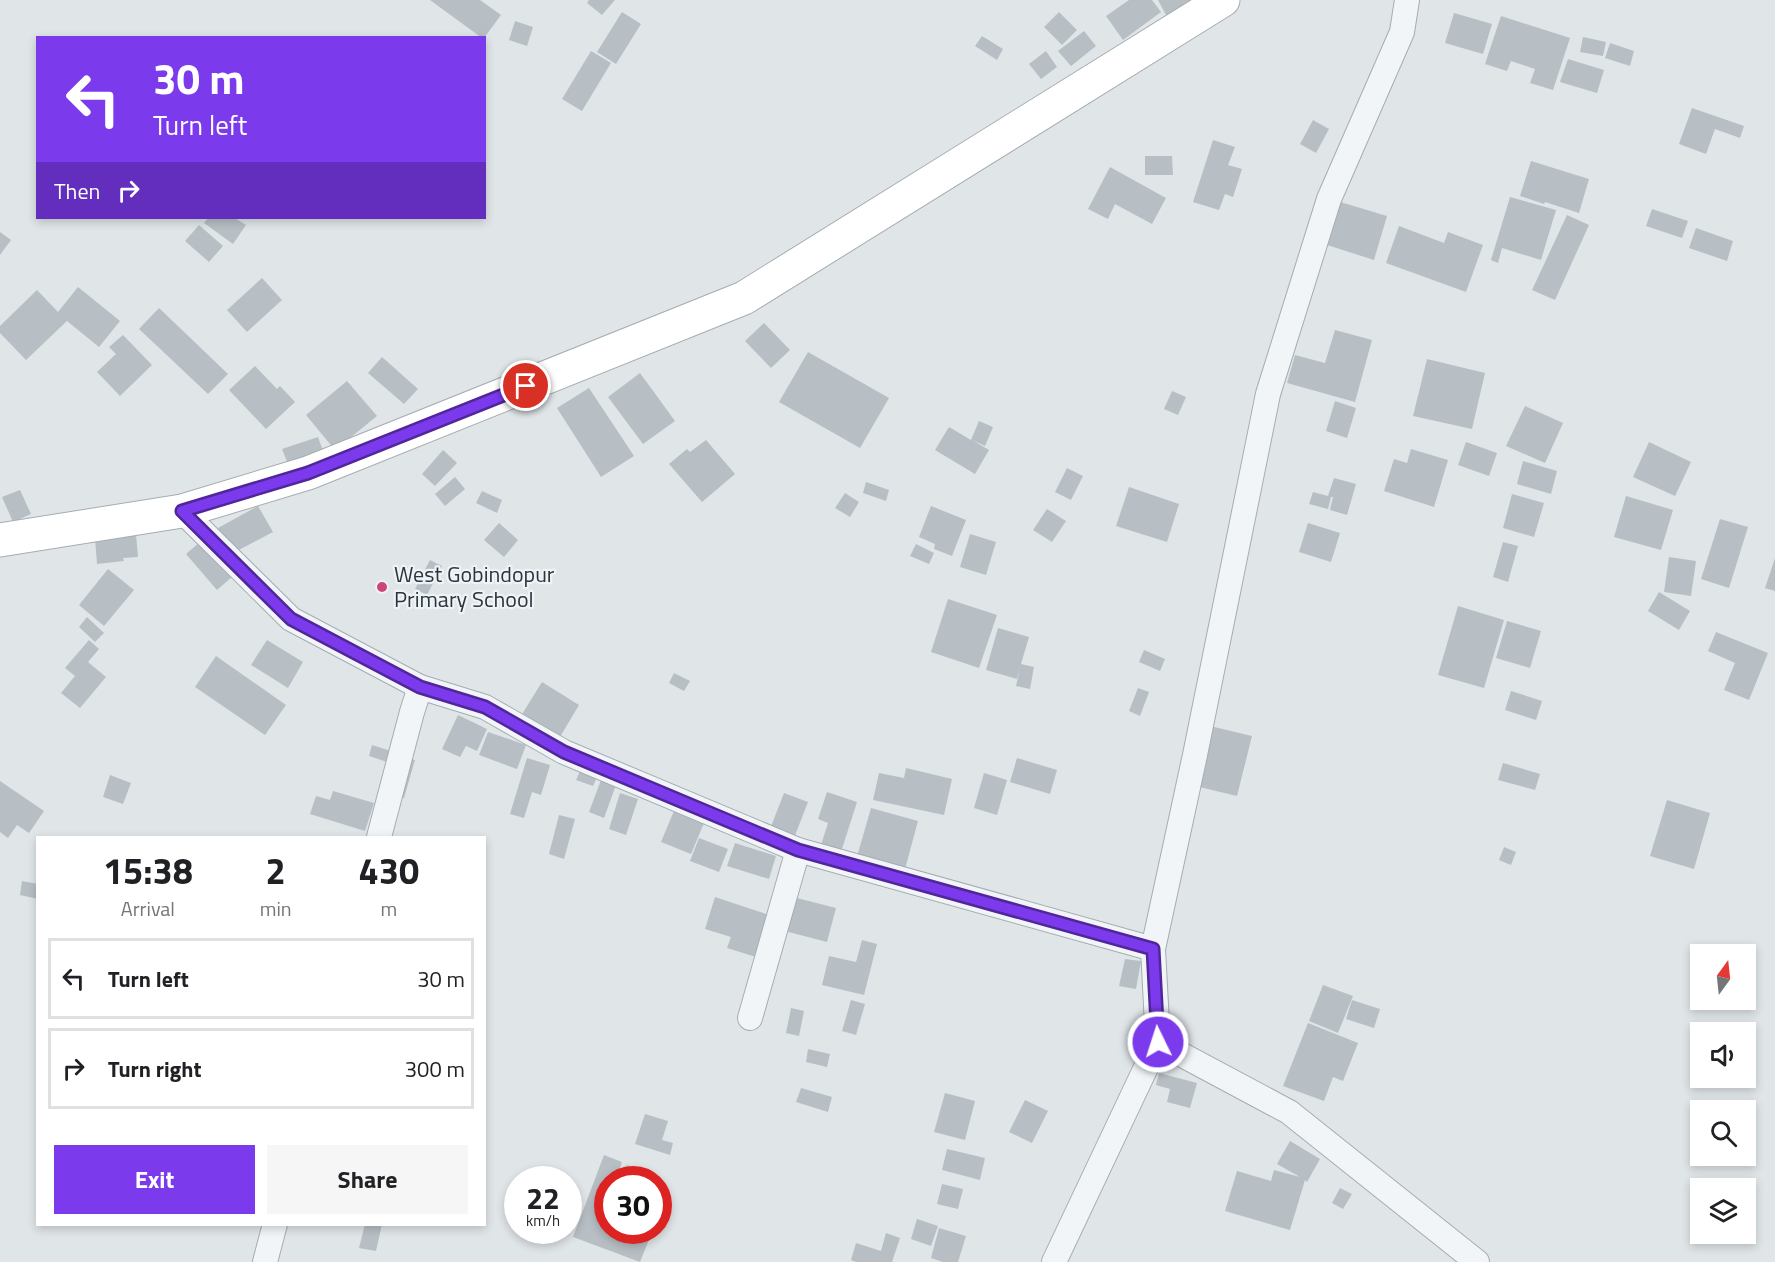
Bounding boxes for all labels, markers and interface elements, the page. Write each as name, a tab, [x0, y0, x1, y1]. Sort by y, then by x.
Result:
text: 30 m	[153, 46, 245, 110]
icon: left	[54, 60, 132, 138]
text: Turn left	[153, 104, 247, 145]
text: Then	[54, 174, 100, 208]
icon: right	[112, 174, 145, 207]
pin	[500, 360, 551, 411]
icon: arrive	[509, 369, 542, 402]
place label: West Gobindopur Primary School	[394, 557, 555, 616]
marker: West Gobindopur Primary School	[375, 580, 389, 594]
text: 15:38	[103, 843, 193, 898]
text: 2	[266, 843, 286, 898]
text: 430	[359, 843, 419, 898]
text: Arrival	[121, 893, 175, 924]
text: min	[260, 893, 292, 924]
text: m	[380, 893, 397, 924]
north arrow	[1690, 944, 1756, 1010]
map controls	[1690, 944, 1756, 1244]
icon: left	[57, 962, 90, 995]
text: Turn left	[108, 962, 189, 996]
text: 30 m	[417, 962, 465, 996]
position arrow	[1126, 1010, 1190, 1074]
button: sound	[1690, 1022, 1756, 1088]
icon: right	[57, 1052, 90, 1085]
text: Turn right	[108, 1052, 202, 1086]
text: 300 m	[405, 1052, 465, 1086]
button: search	[1690, 1100, 1756, 1166]
button: Exit	[54, 1145, 255, 1214]
button: Share	[267, 1145, 468, 1214]
speed limit sign: 30	[594, 1166, 672, 1244]
text: 22	[526, 1175, 560, 1221]
button: layers	[1690, 1178, 1756, 1244]
text: km/h	[526, 1209, 560, 1232]

